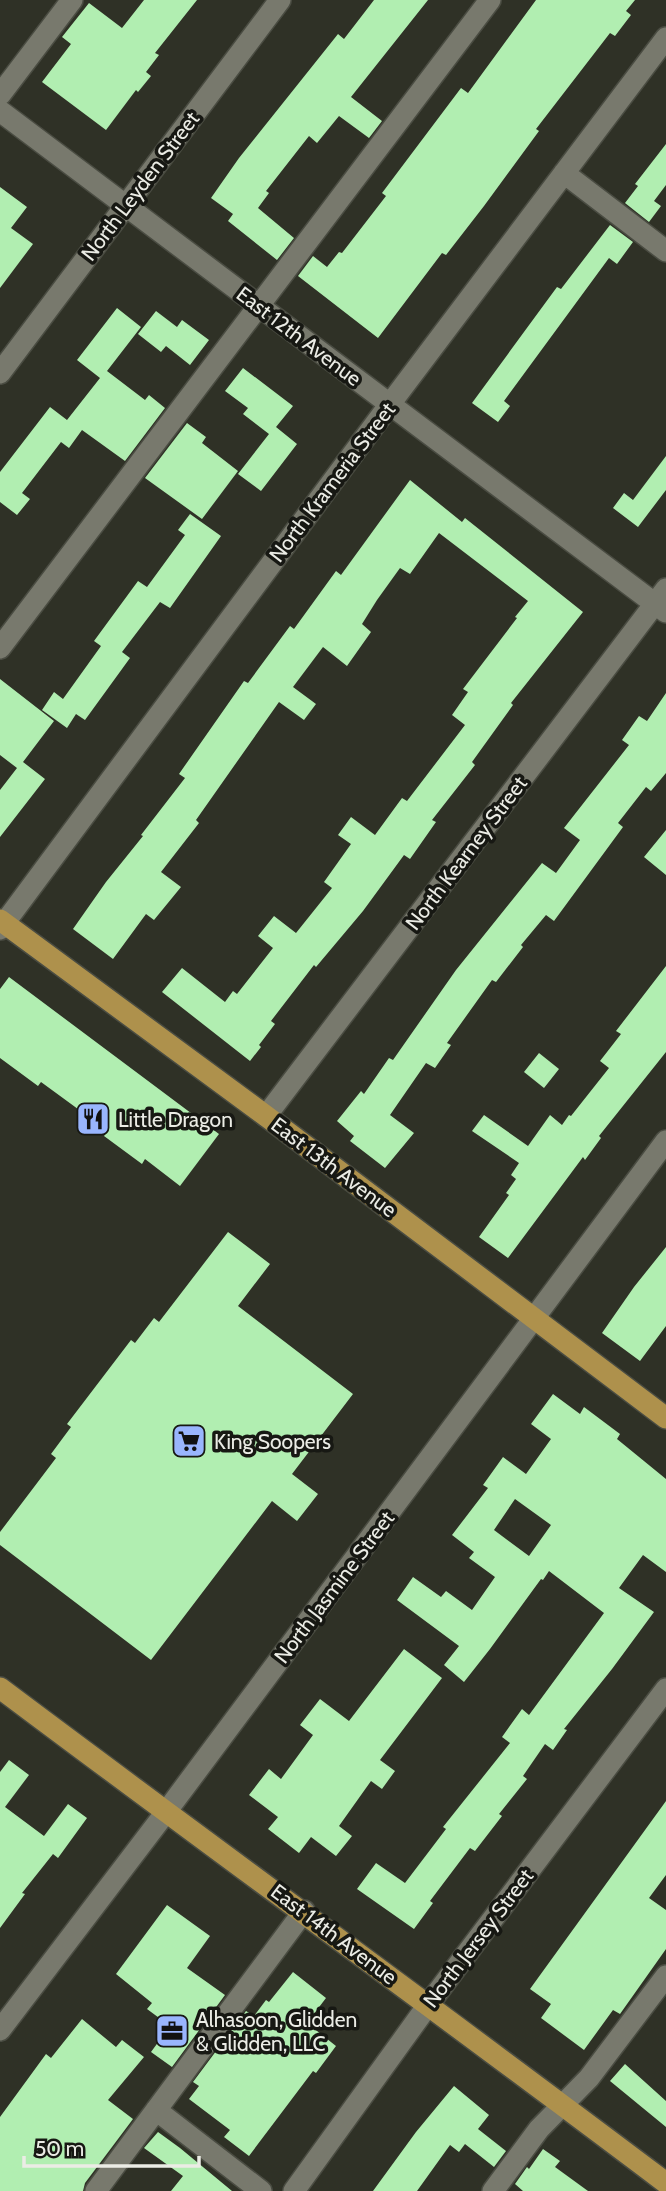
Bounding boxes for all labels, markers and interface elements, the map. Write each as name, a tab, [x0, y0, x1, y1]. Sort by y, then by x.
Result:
street label: North Leyden Street	[76, 107, 204, 265]
street label: East 12th Avenue	[232, 281, 367, 391]
street label: North Krameria Street	[264, 397, 400, 567]
street label: North Kearney Street	[400, 771, 532, 935]
restaurant icon: Little Dragon	[74, 1100, 112, 1138]
place label: Little Dragon	[118, 1107, 233, 1132]
street label: East 13th Avenue	[266, 1112, 402, 1222]
supermarket icon: King Soopers	[170, 1422, 208, 1460]
place label: King Soopers	[214, 1429, 331, 1454]
street label: North Jasmine Street	[269, 1506, 399, 1668]
street label: North Jersey Street	[418, 1864, 538, 2012]
street label: East 14th Avenue	[266, 1879, 402, 1990]
place label: Alhasoon, Glidden & Glidden, LLC	[196, 2007, 357, 2056]
office icon: Alhasoon, Glidden & Glidden, LLC	[153, 2012, 191, 2050]
scale bar	[24, 2124, 200, 2168]
text: 50 m	[35, 2136, 84, 2161]

